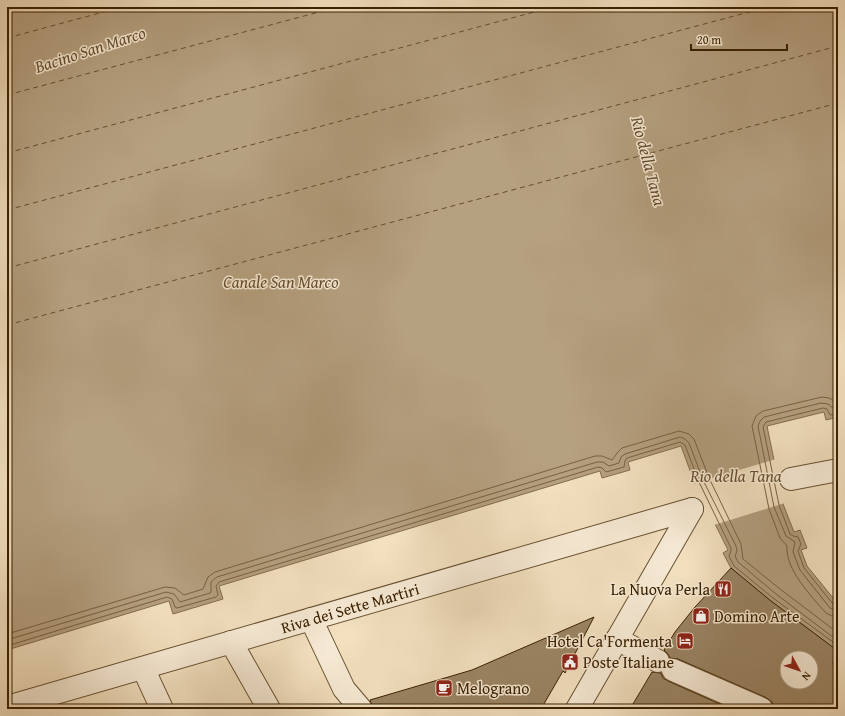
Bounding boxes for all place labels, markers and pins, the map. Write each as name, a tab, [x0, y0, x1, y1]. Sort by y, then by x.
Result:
place label: La Nuova Perla	[611, 577, 710, 601]
restaurant icon: La Nuova Perla	[713, 579, 733, 599]
place label: Domino Arte	[714, 604, 800, 628]
shop icon: Domino Arte	[691, 606, 711, 626]
place label: Hotel Ca'Formenta	[547, 629, 672, 653]
hotel icon: Hotel Ca'Formenta	[675, 631, 695, 651]
place label: Poste Italiane	[583, 650, 674, 674]
public building icon: Poste Italiane	[560, 652, 580, 672]
place label: Melograno	[457, 676, 529, 700]
cafe icon: Melograno	[434, 678, 454, 698]

